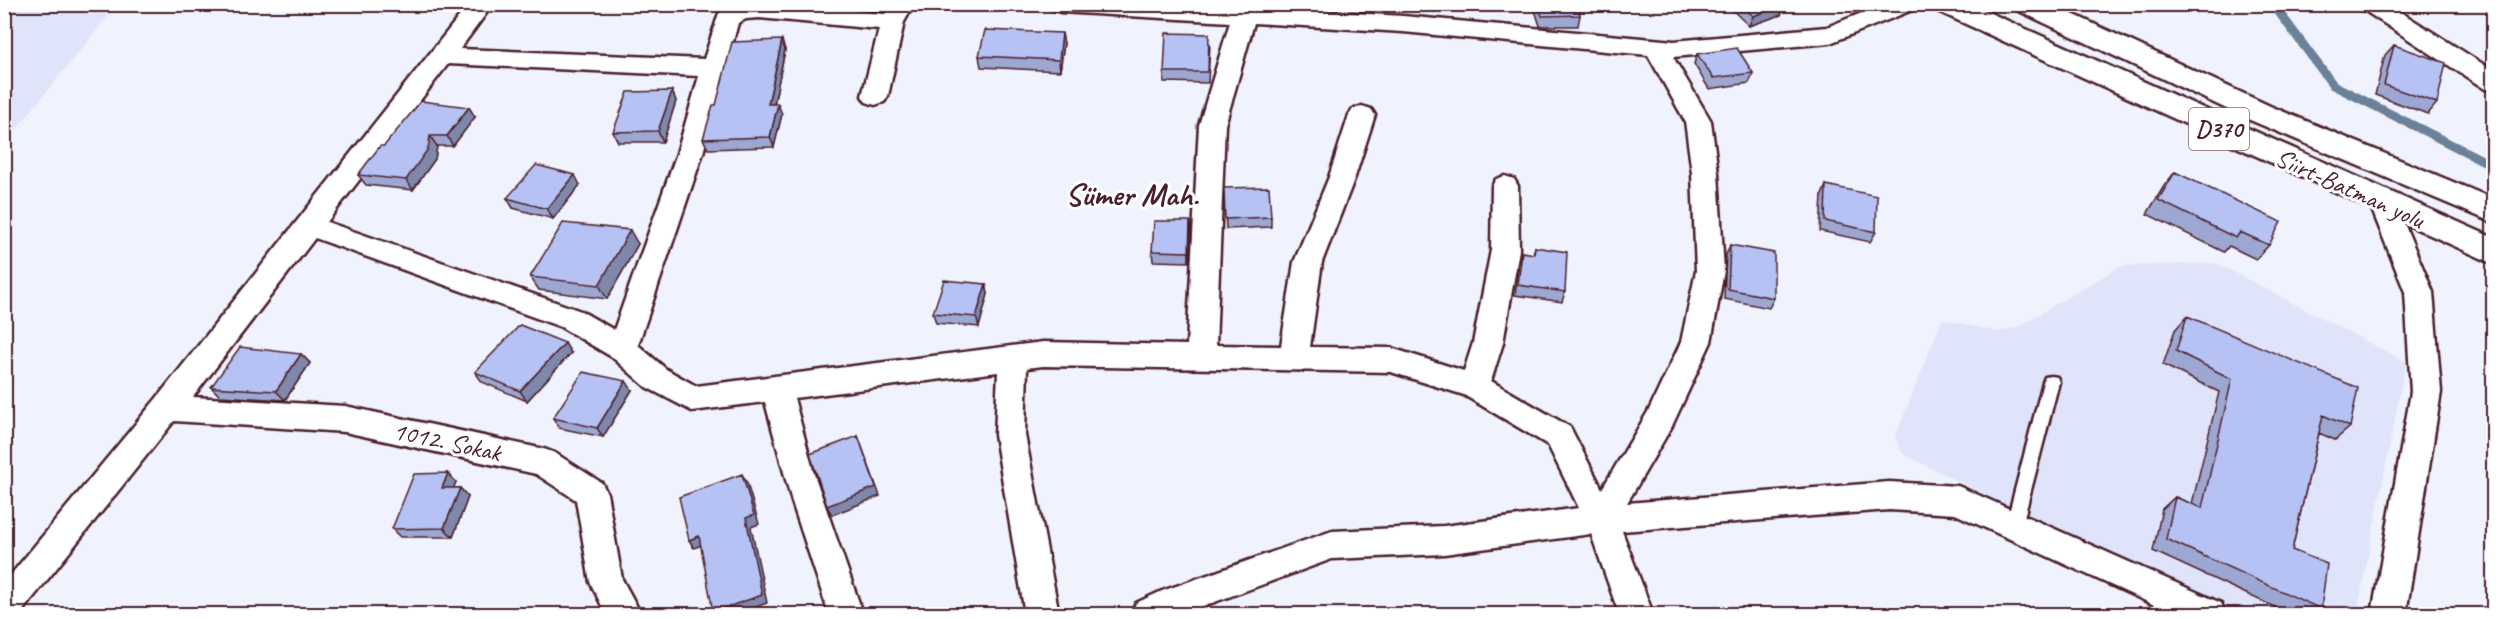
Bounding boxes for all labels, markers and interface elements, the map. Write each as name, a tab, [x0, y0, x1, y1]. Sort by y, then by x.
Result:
road number: D370	[2189, 108, 2249, 150]
street label: Siirt-Batman yolu	[2270, 141, 2430, 236]
district label: Sümer Mah.	[1065, 174, 1199, 215]
street label: 1012. Sokak	[390, 414, 505, 469]

